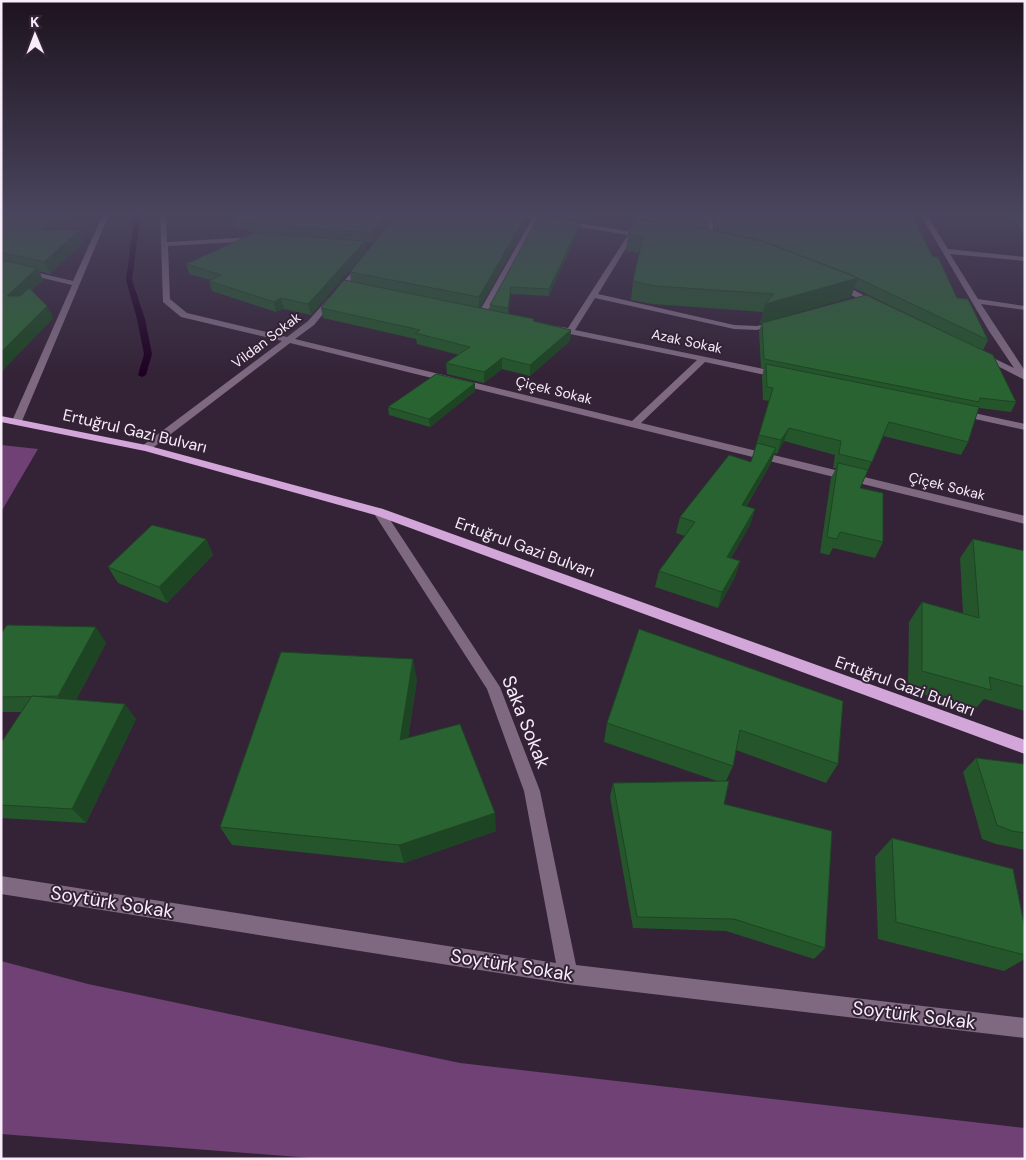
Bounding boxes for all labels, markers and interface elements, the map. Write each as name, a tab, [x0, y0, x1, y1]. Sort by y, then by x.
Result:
north arrow	[10, 10, 60, 60]
text: K	[30, 13, 40, 31]
street label: Vildan Sokak	[228, 308, 304, 372]
street label: Azak Sokak	[650, 325, 724, 357]
street label: Çiçek Sokak	[514, 372, 594, 408]
street label: Ertuğrul Gazi Bulvarı	[61, 404, 209, 458]
street label: Çiçek Sokak	[907, 468, 987, 504]
street label: Ertuğrul Gazi Bulvarı	[452, 512, 598, 582]
street label: Ertuğrul Gazi Bulvarı	[832, 651, 978, 721]
street label: Saka Sokak	[496, 672, 556, 772]
street label: Soytürk Sokak	[49, 880, 175, 924]
street label: Soytürk Sokak	[449, 943, 575, 987]
street label: Soytürk Sokak	[851, 995, 977, 1035]

